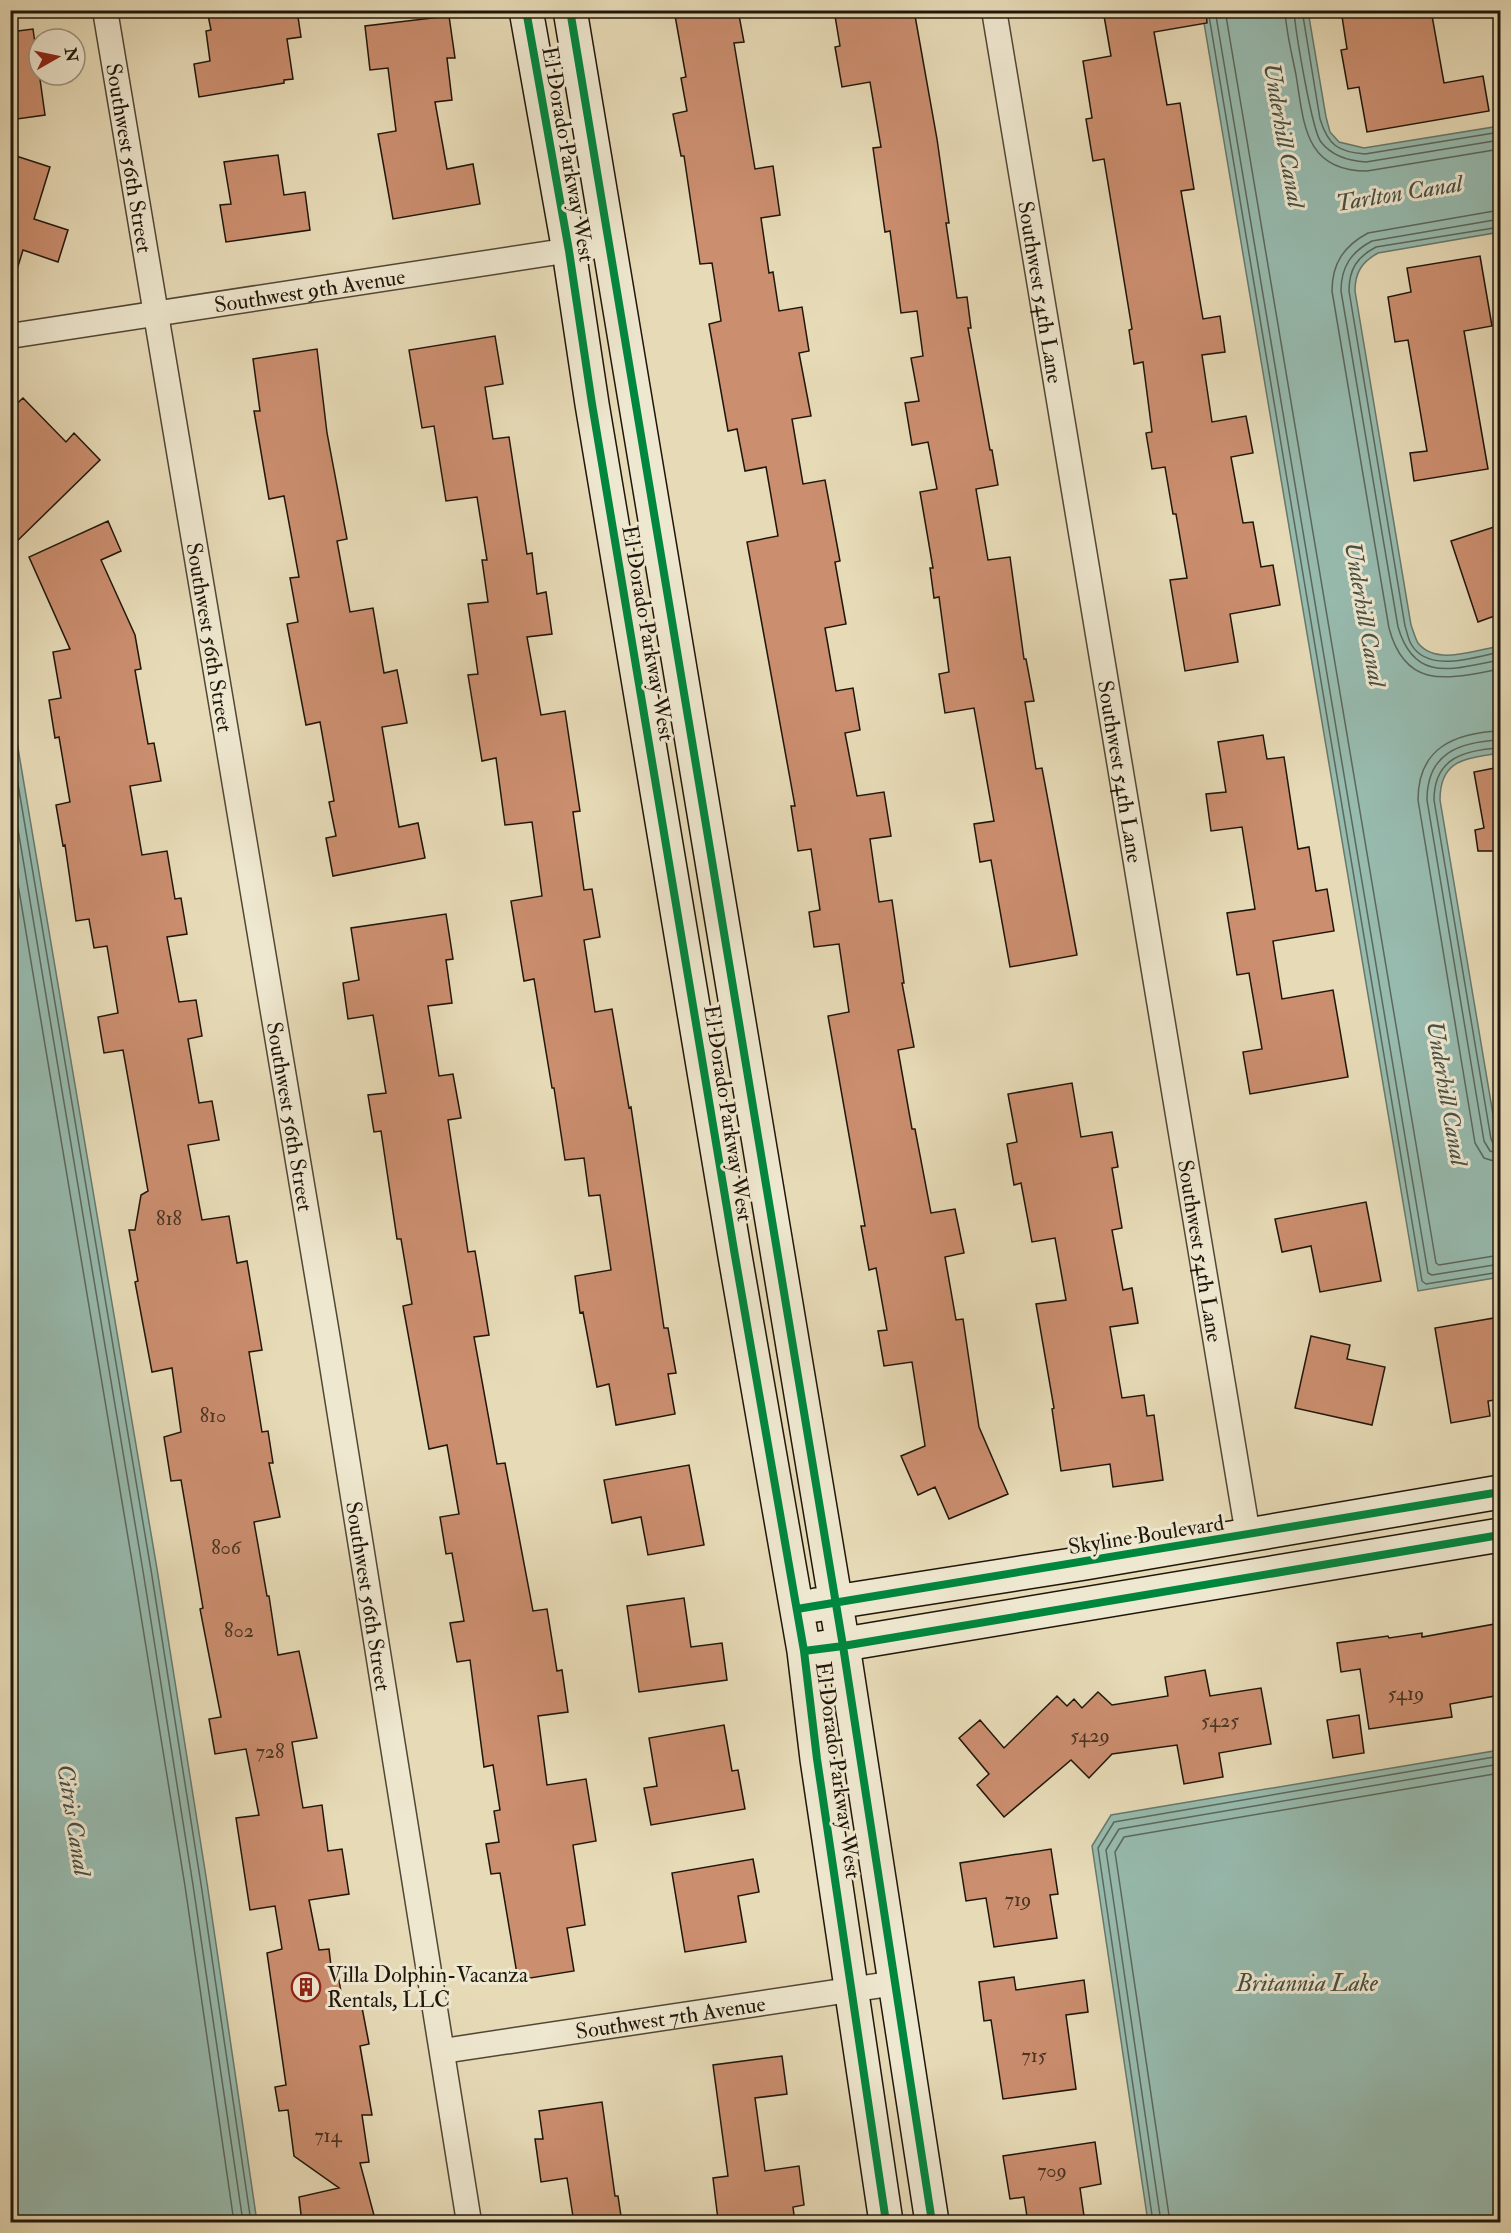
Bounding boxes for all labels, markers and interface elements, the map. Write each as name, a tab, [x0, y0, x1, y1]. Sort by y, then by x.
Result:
north arrow	[27, 27, 87, 87]
street label: El Dorado Parkway West	[535, 44, 601, 264]
text: N	[60, 45, 82, 64]
water label: Underhill Canal	[1256, 60, 1312, 212]
street label: Southwest 56th Street	[99, 61, 158, 255]
water label: Tarlton Canal	[1334, 168, 1467, 219]
street label: Southwest 54th Lane	[1011, 199, 1069, 386]
street label: Southwest 9th Avenue	[212, 263, 407, 320]
street label: El Dorado Parkway West	[615, 523, 681, 743]
water label: Underhill Canal	[1337, 539, 1393, 691]
street label: Southwest 56th Street	[180, 541, 239, 734]
street label: Southwest 54th Lane	[1091, 678, 1149, 865]
street label: El Dorado Parkway West	[697, 1003, 759, 1223]
water label: Underhill Canal	[1419, 1018, 1475, 1170]
street label: Southwest 56th Street	[260, 1020, 319, 1214]
street label: Southwest 54th Lane	[1171, 1158, 1229, 1344]
house number: 818	[156, 1206, 182, 1231]
house number: 810	[200, 1403, 226, 1428]
street label: Southwest 56th Street	[339, 1500, 397, 1693]
street label: Skyline Boulevard	[1066, 1509, 1226, 1561]
house number: 806	[211, 1535, 242, 1560]
house number: 802	[224, 1618, 254, 1643]
street label: El Dorado Parkway West	[809, 1660, 867, 1880]
house number: 5419	[1388, 1681, 1424, 1706]
house number: 5425	[1201, 1708, 1239, 1733]
house number: 5429	[1070, 1723, 1110, 1748]
house number: 728	[256, 1739, 284, 1764]
water label: Citris Canal	[49, 1762, 98, 1880]
house number: 719	[1005, 1887, 1031, 1912]
place label: Villa Dolphin-Vacanza Rentals, LLC	[327, 1961, 529, 2014]
water label: Britannia Lake	[1235, 1968, 1379, 1999]
building icon: Villa Dolphin-Vacanza Rentals, LLC	[290, 1971, 322, 2003]
street label: Southwest 7th Avenue	[574, 1990, 767, 2046]
house number: 715	[1021, 2043, 1047, 2068]
house number: 714	[314, 2123, 343, 2148]
house number: 709	[1037, 2158, 1067, 2183]

